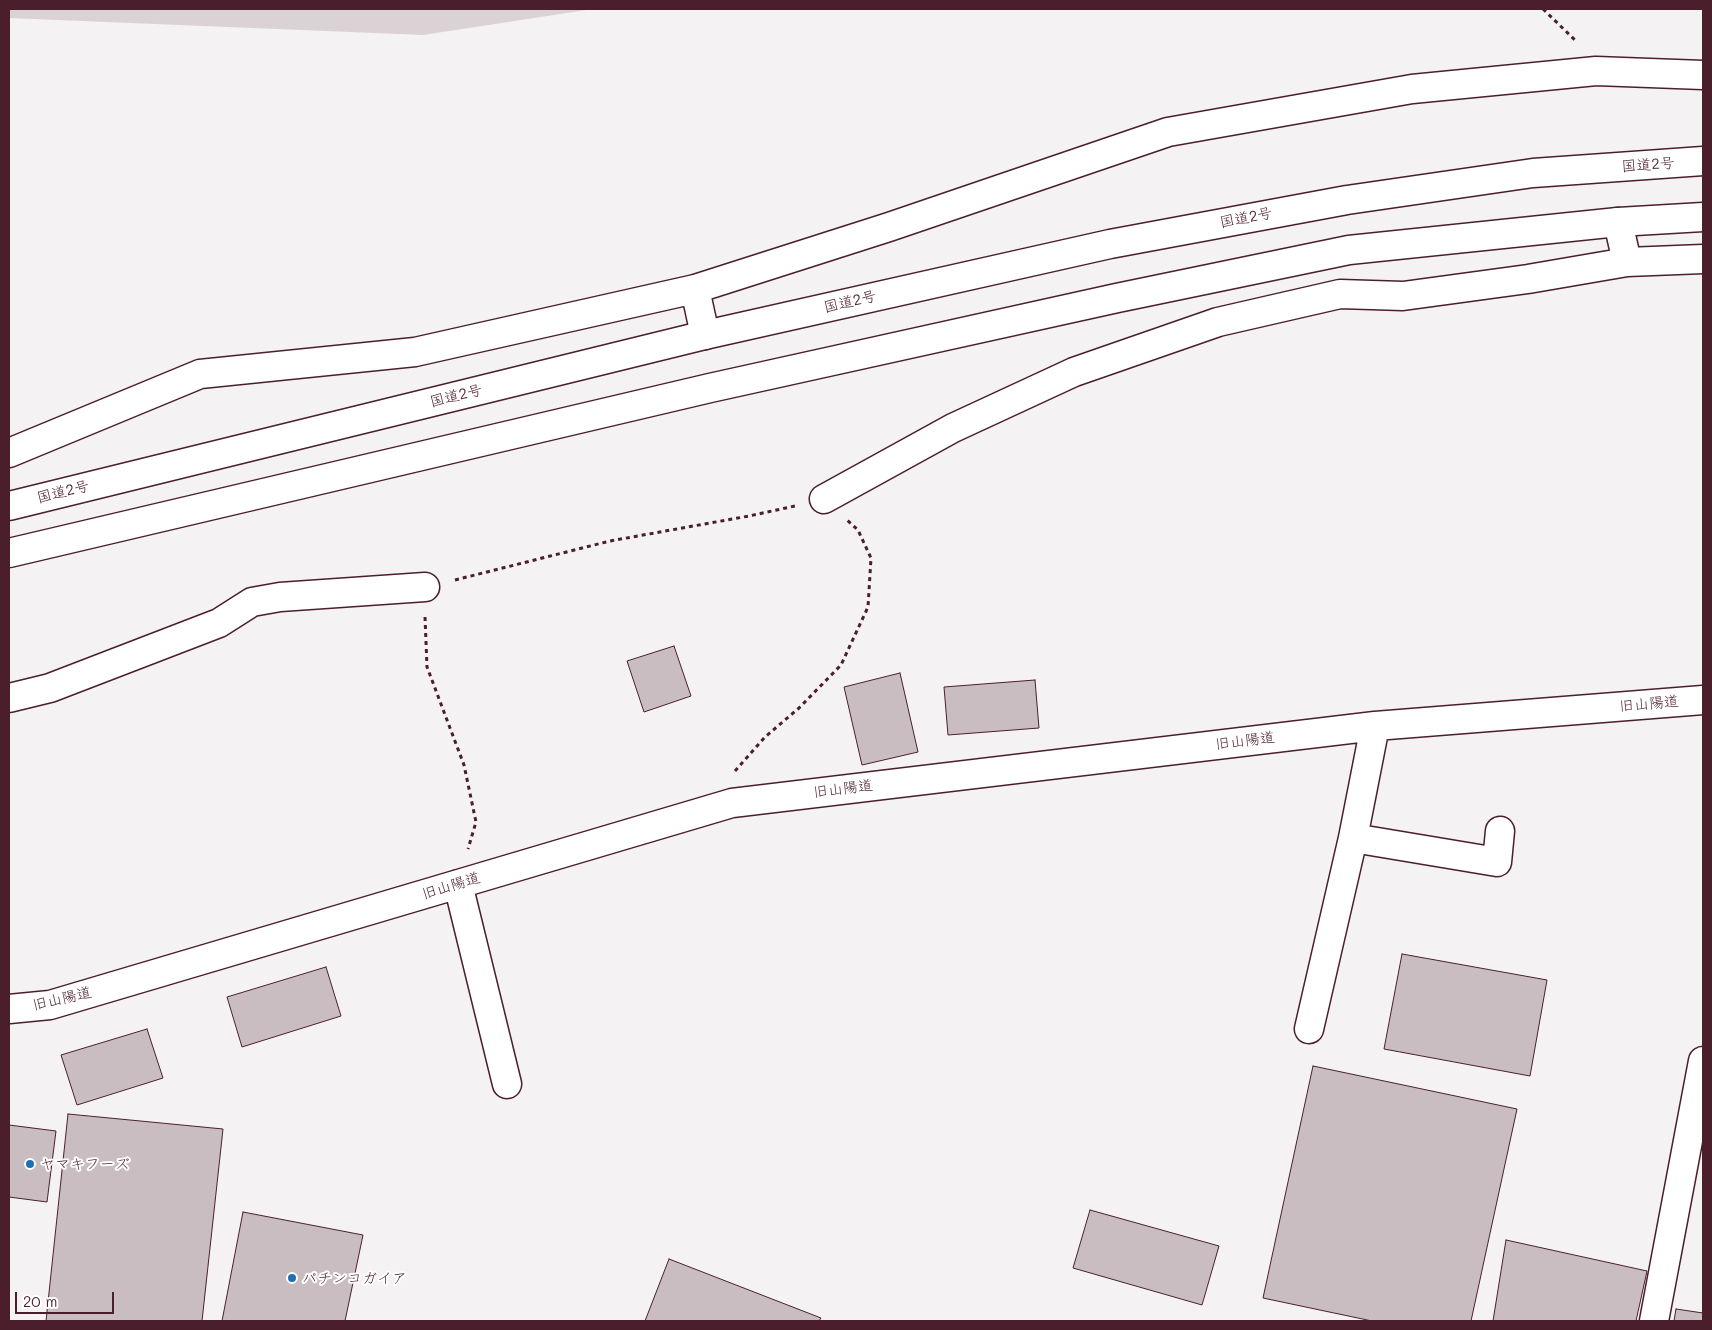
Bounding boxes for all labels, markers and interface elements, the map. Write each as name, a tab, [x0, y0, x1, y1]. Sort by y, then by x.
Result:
street label: 国道2号	[1621, 154, 1675, 176]
street label: 国道2号	[1218, 204, 1274, 232]
street label: 国道2号	[822, 287, 878, 317]
street label: 国道2号	[428, 381, 484, 411]
street label: 国道2号	[35, 477, 91, 507]
street label: 旧山陽道	[1618, 692, 1680, 716]
street label: 旧山陽道	[1214, 728, 1276, 754]
street label: 旧山陽道	[812, 776, 874, 802]
street label: 旧山陽道	[420, 869, 482, 903]
street label: 旧山陽道	[31, 983, 93, 1015]
place label: ヤマキフーズ	[40, 1155, 130, 1173]
marker: ヤマキフーズ	[24, 1158, 36, 1170]
place label: パチンコガイア	[302, 1269, 407, 1287]
marker: パチンコガイア	[286, 1272, 298, 1284]
scale bar	[18, 1282, 116, 1314]
text: 20 m	[23, 1291, 57, 1311]

